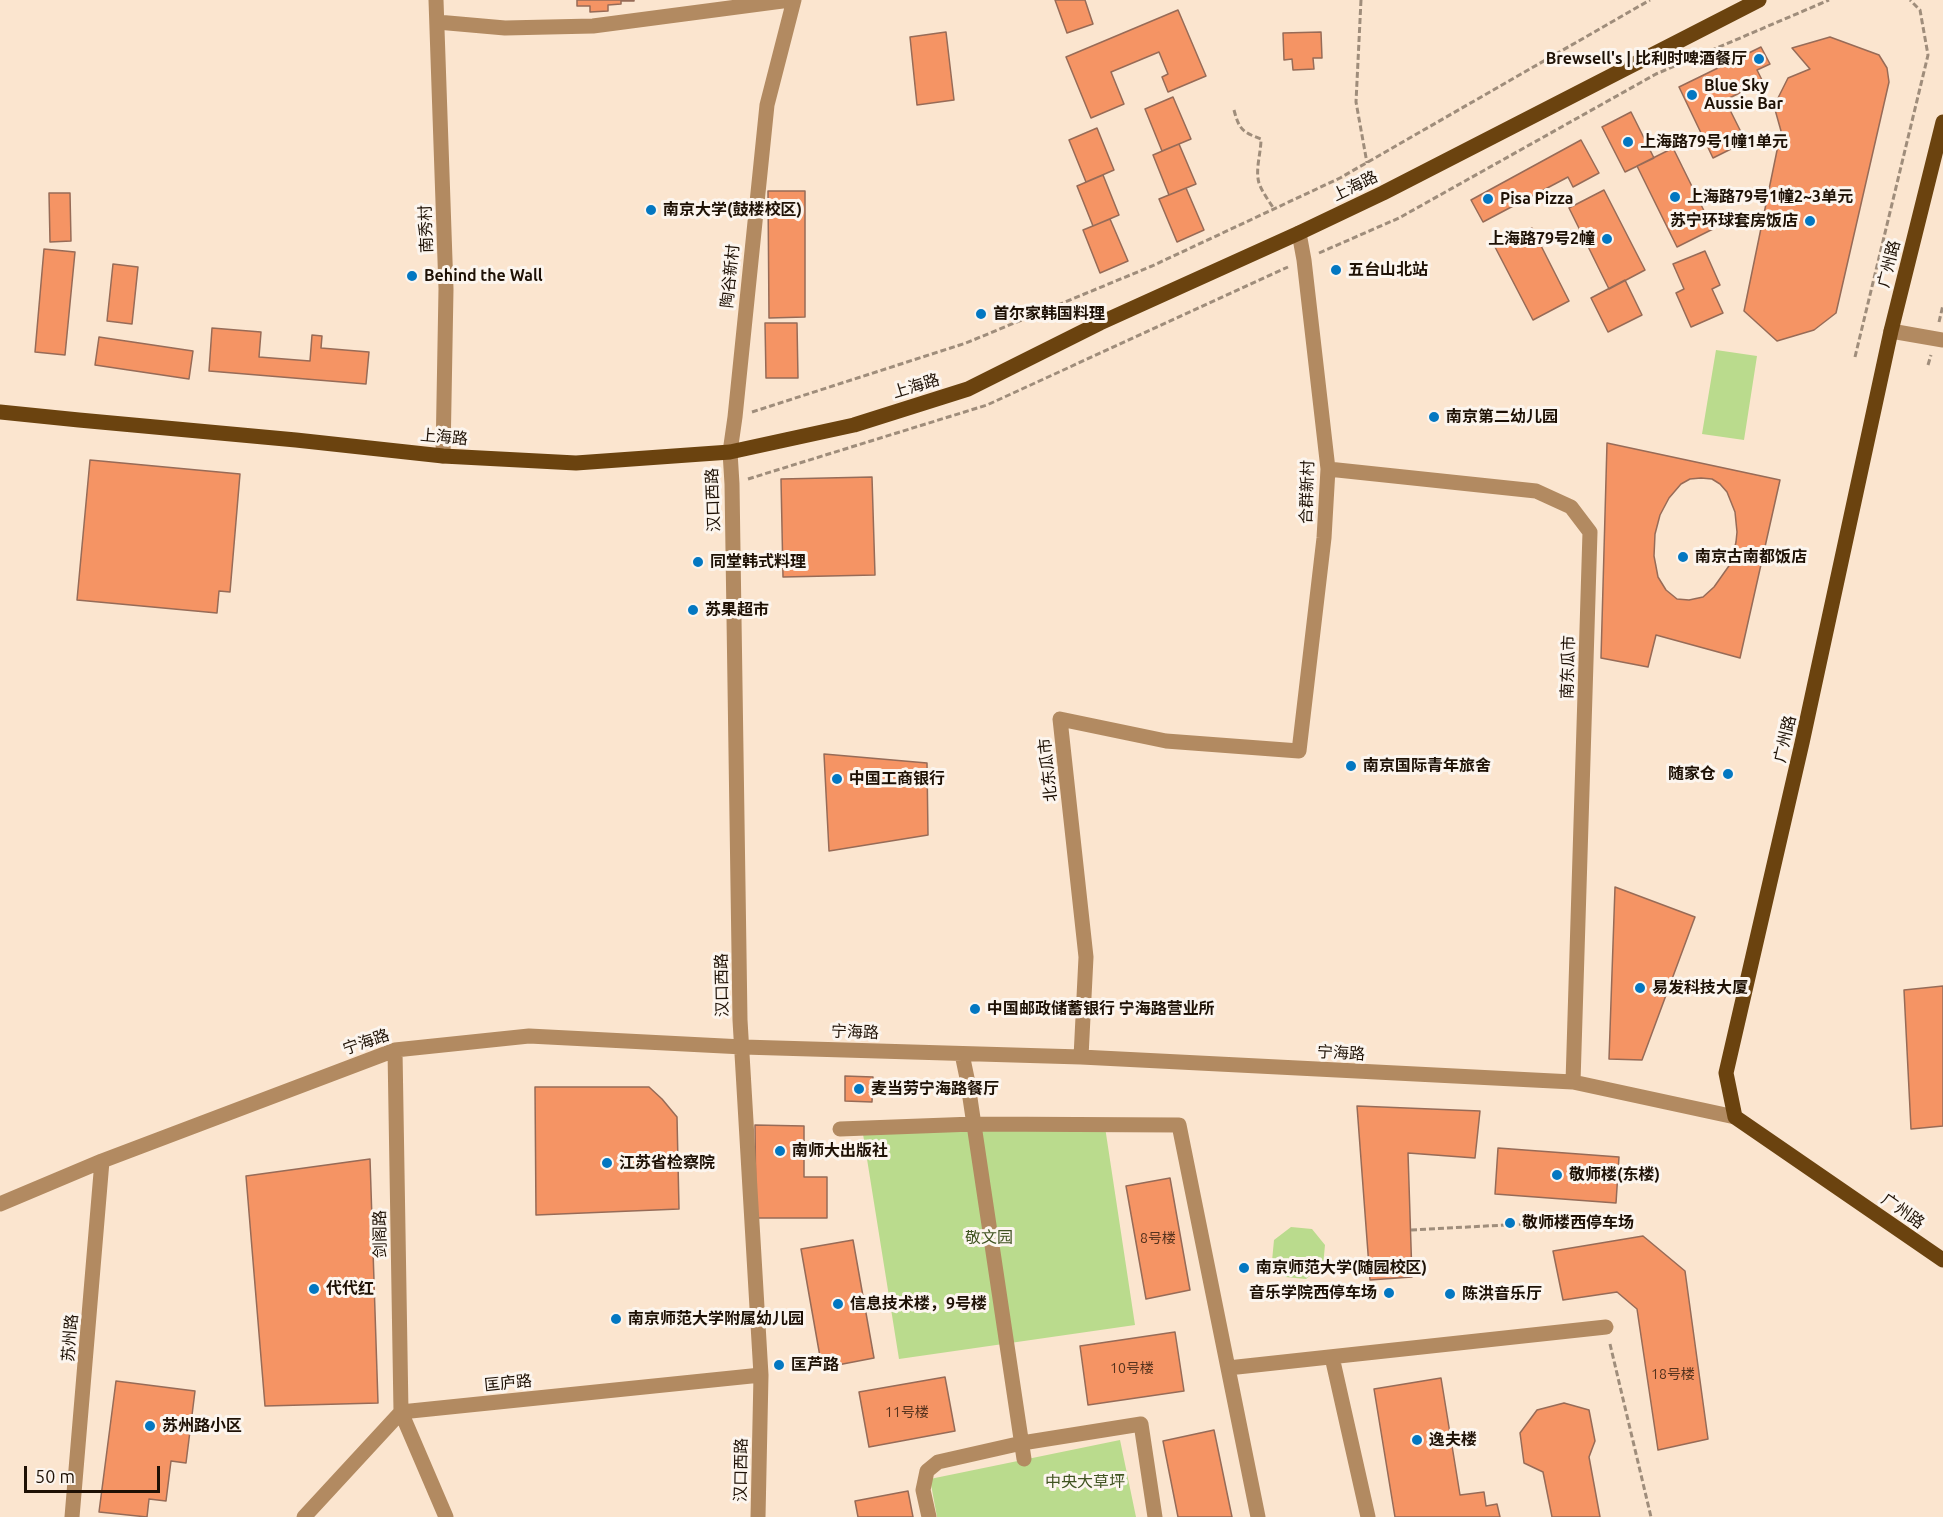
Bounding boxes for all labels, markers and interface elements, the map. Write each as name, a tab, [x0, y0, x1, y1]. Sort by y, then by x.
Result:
place label: Brewsell's | 比利时啤酒餐厅	[1546, 49, 1747, 69]
marker: Brewsell's | 比利时啤酒餐厅	[1752, 52, 1766, 66]
place label: Blue Sky Aussie Bar	[1704, 76, 1783, 114]
marker: Blue Sky Aussie Bar	[1685, 88, 1699, 102]
place label: 上海路79号1幢1单元	[1640, 132, 1788, 152]
marker: 上海路79号1幢1单元	[1621, 135, 1635, 149]
street label: 上海路	[1329, 167, 1381, 205]
place label: 上海路79号1幢2~3单元	[1687, 187, 1853, 207]
place label: Pisa Pizza	[1500, 189, 1573, 209]
marker: 上海路79号1幢2~3单元	[1668, 190, 1682, 204]
marker: Pisa Pizza	[1481, 192, 1495, 206]
place label: 南京大学(鼓楼校区)	[663, 200, 802, 220]
marker: 南京大学(鼓楼校区)	[644, 203, 658, 217]
street label: 南秀村	[416, 205, 436, 253]
place label: 苏宁环球套房饭店	[1670, 211, 1798, 231]
marker: 苏宁环球套房饭店	[1803, 214, 1817, 228]
place label: 上海路79号2幢	[1488, 229, 1595, 249]
marker: 上海路79号2幢	[1600, 232, 1614, 246]
street label: 广州路	[1874, 238, 1904, 290]
street label: 陶谷新村	[717, 243, 743, 309]
place label: 五台山北站	[1348, 260, 1428, 280]
marker: 五台山北站	[1329, 263, 1343, 277]
place label: Behind the Wall	[424, 266, 543, 286]
marker: Behind the Wall	[405, 269, 419, 283]
place label: 首尔家韩国料理	[993, 304, 1105, 324]
marker: 首尔家韩国料理	[974, 307, 988, 321]
street label: 上海路	[890, 370, 942, 402]
place label: 南京第二幼儿园	[1446, 407, 1558, 427]
marker: 南京第二幼儿园	[1427, 410, 1441, 424]
street label: 上海路	[419, 425, 469, 449]
street label: 合群新村	[1296, 460, 1318, 524]
street label: 汉口西路	[702, 468, 724, 532]
place label: 南京古南都饭店	[1695, 547, 1807, 567]
marker: 南京古南都饭店	[1676, 550, 1690, 564]
place label: 同堂韩式料理	[710, 552, 806, 572]
marker: 同堂韩式料理	[691, 555, 705, 569]
place label: 苏果超市	[705, 600, 769, 620]
marker: 苏果超市	[686, 603, 700, 617]
street label: 南东瓜市	[1557, 635, 1579, 699]
street label: 广州路	[1770, 713, 1800, 765]
street label: 北东瓜市	[1035, 737, 1061, 803]
place label: 南京国际青年旅舍	[1363, 756, 1491, 776]
marker: 南京国际青年旅舍	[1344, 759, 1358, 773]
place label: 随家仓	[1668, 764, 1716, 784]
marker: 随家仓	[1721, 767, 1735, 781]
place label: 中国工商银行	[849, 769, 945, 789]
marker: 中国工商银行	[830, 772, 844, 786]
street label: 汉口西路	[712, 953, 732, 1017]
place label: 易发科技大厦	[1652, 978, 1748, 998]
marker: 易发科技大厦	[1633, 981, 1647, 995]
place label: 中国邮政储蓄银行 宁海路营业所	[987, 999, 1215, 1019]
marker: 中国邮政储蓄银行 宁海路营业所	[968, 1002, 982, 1016]
street label: 宁海路	[831, 1022, 879, 1042]
street label: 宁海路	[340, 1025, 392, 1059]
street label: 宁海路	[1317, 1042, 1365, 1064]
place label: 麦当劳宁海路餐厅	[871, 1079, 999, 1099]
marker: 麦当劳宁海路餐厅	[852, 1082, 866, 1096]
place label: 南师大出版社	[792, 1141, 888, 1161]
marker: 南师大出版社	[773, 1144, 787, 1158]
place label: 江苏省检察院	[619, 1153, 715, 1173]
marker: 江苏省检察院	[600, 1156, 614, 1170]
place label: 敬师楼(东楼)	[1569, 1165, 1660, 1185]
marker: 敬师楼(东楼)	[1550, 1168, 1564, 1182]
street label: 广州路	[1878, 1189, 1928, 1233]
street label: 剑阁路	[370, 1210, 390, 1258]
place label: 敬师楼西停车场	[1522, 1213, 1634, 1233]
marker: 敬师楼西停车场	[1503, 1216, 1517, 1230]
park label: 敬文园	[965, 1228, 1013, 1248]
house number: 8号楼	[1140, 1230, 1176, 1246]
place label: 南京师范大学(随园校区)	[1256, 1258, 1427, 1278]
marker: 南京师范大学(随园校区)	[1237, 1261, 1251, 1275]
place label: 代代红	[326, 1279, 374, 1299]
marker: 代代红	[307, 1282, 321, 1296]
place label: 音乐学院西停车场	[1249, 1283, 1377, 1303]
place label: 陈洪音乐厅	[1462, 1284, 1542, 1304]
marker: 音乐学院西停车场	[1382, 1286, 1396, 1300]
marker: 陈洪音乐厅	[1443, 1287, 1457, 1301]
place label: 信息技术楼，9号楼	[850, 1294, 987, 1314]
marker: 信息技术楼，9号楼	[831, 1297, 845, 1311]
place label: 南京师范大学附属幼儿园	[628, 1309, 804, 1329]
marker: 南京师范大学附属幼儿园	[609, 1312, 623, 1326]
street label: 苏州路	[58, 1313, 82, 1363]
place label: 匡芦路	[791, 1355, 839, 1375]
marker: 匡芦路	[772, 1358, 786, 1372]
house number: 10号楼	[1110, 1360, 1154, 1376]
house number: 18号楼	[1651, 1366, 1695, 1382]
street label: 匡庐路	[483, 1371, 533, 1395]
house number: 11号楼	[885, 1404, 929, 1420]
place label: 苏州路小区	[162, 1416, 242, 1436]
marker: 苏州路小区	[143, 1419, 157, 1433]
place label: 逸夫楼	[1429, 1430, 1477, 1450]
marker: 逸夫楼	[1410, 1433, 1424, 1447]
street label: 汉口西路	[731, 1438, 751, 1502]
scale bar	[27, 1454, 164, 1492]
text: 50 m	[35, 1466, 75, 1486]
park label: 中央大草坪	[1045, 1472, 1125, 1492]

